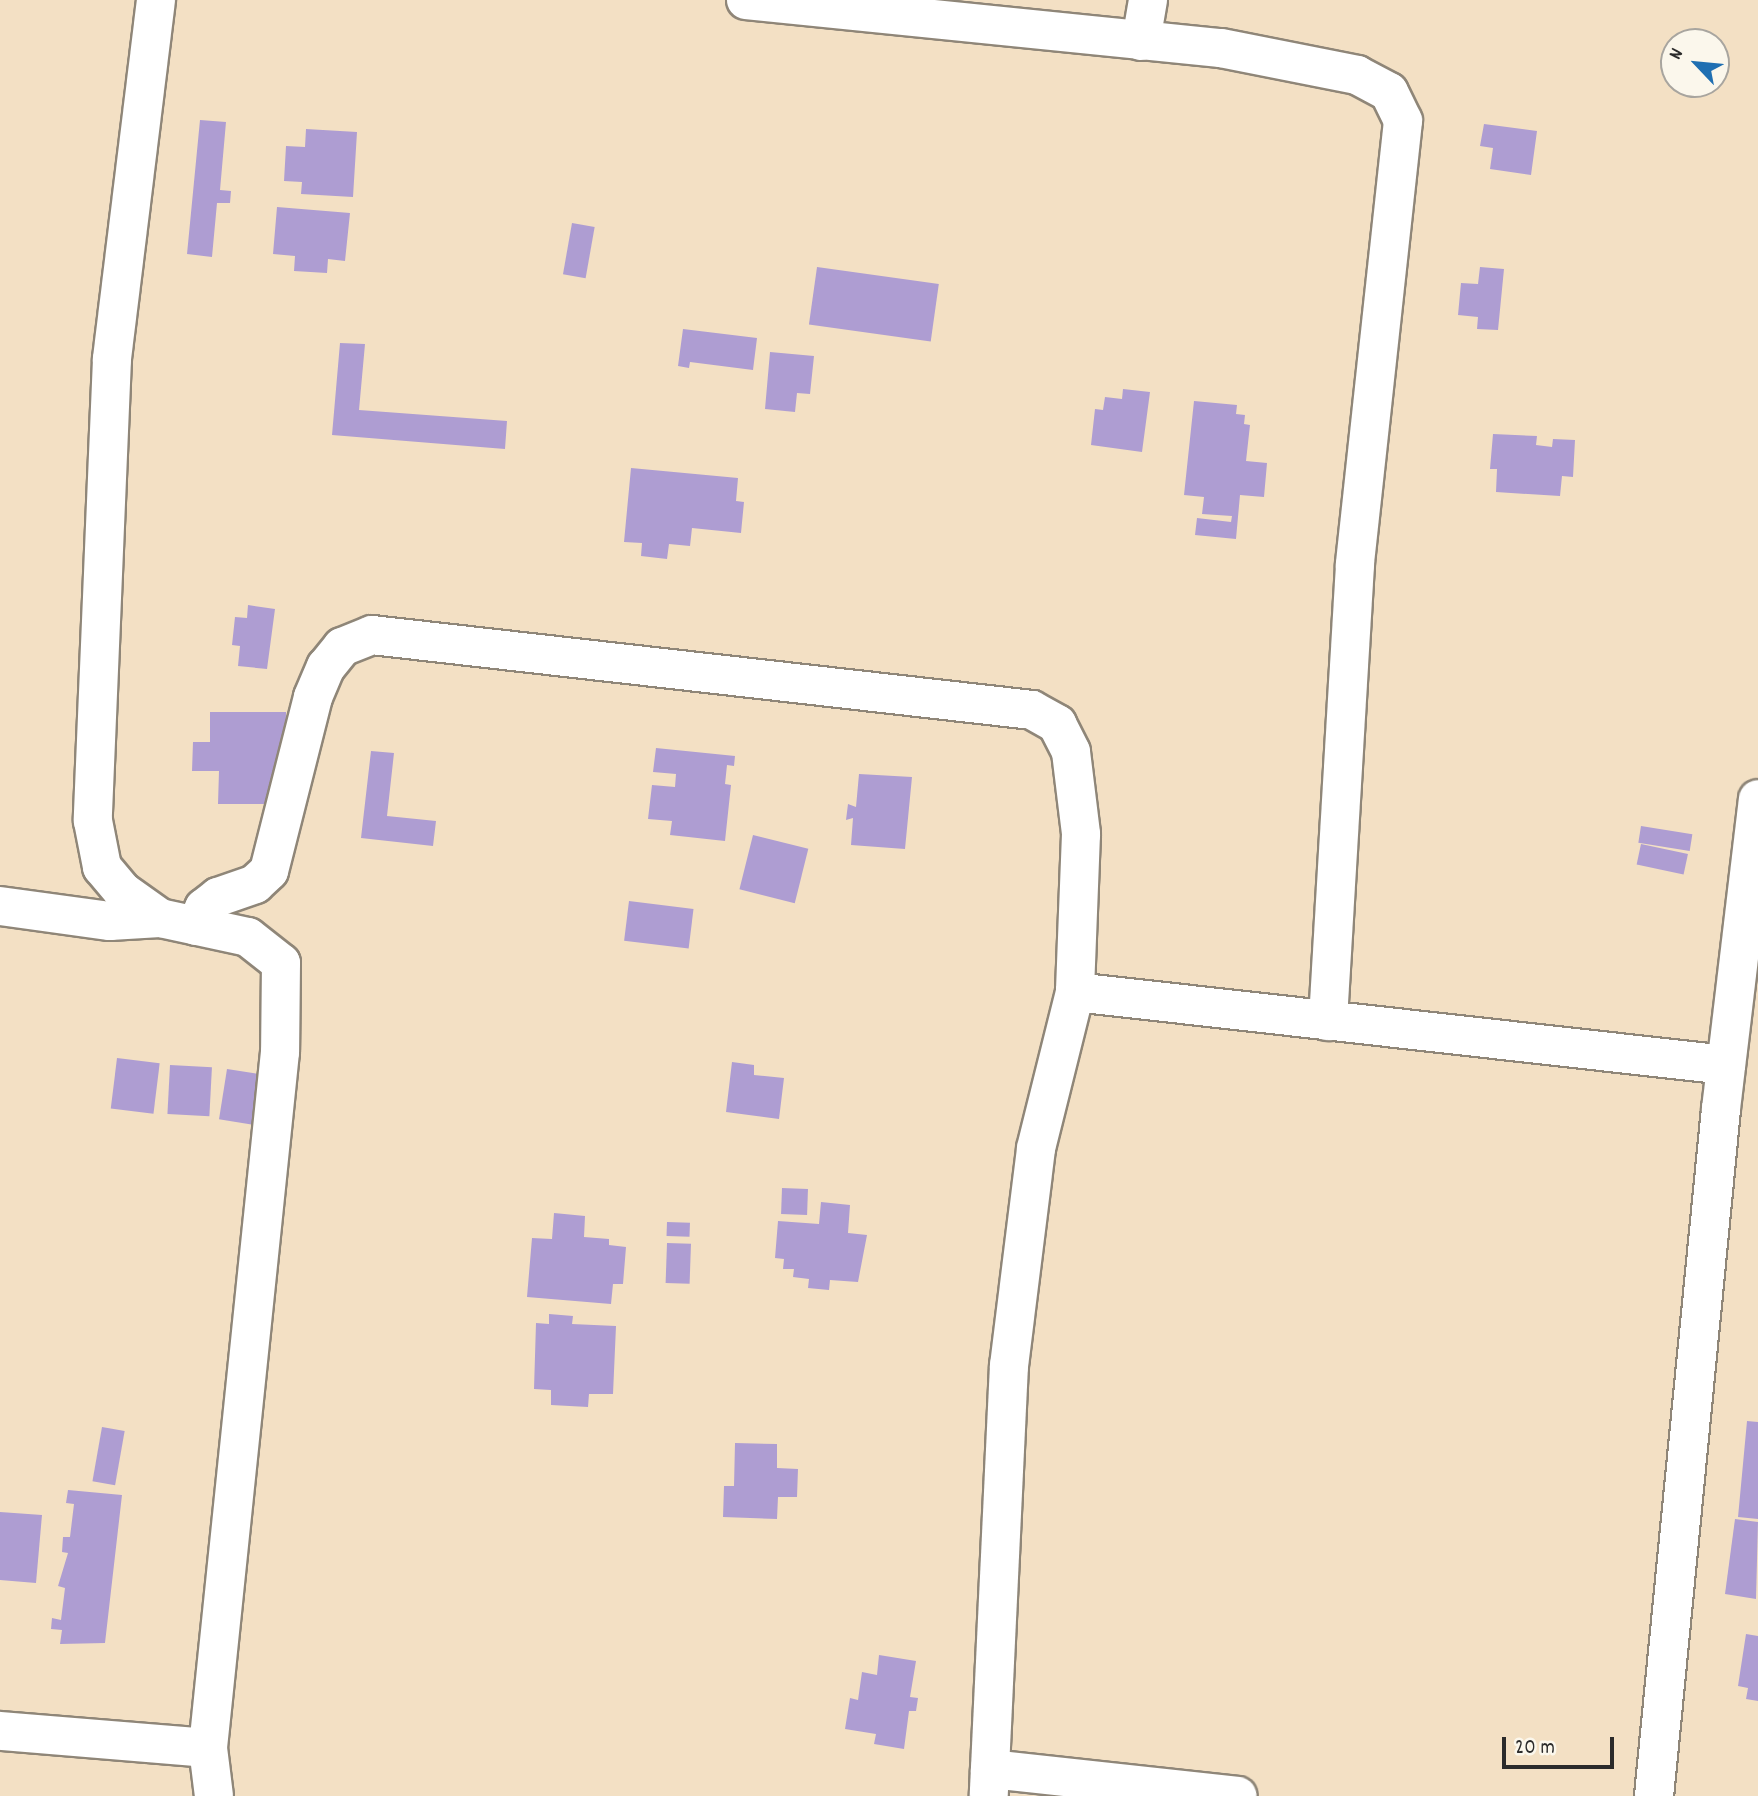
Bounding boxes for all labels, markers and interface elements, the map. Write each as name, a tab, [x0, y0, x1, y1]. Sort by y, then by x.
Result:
north arrow	[1660, 28, 1730, 98]
text: N	[1663, 44, 1692, 65]
scale bar	[1506, 1722, 1618, 1766]
text: 20 m	[1515, 1734, 1555, 1764]

